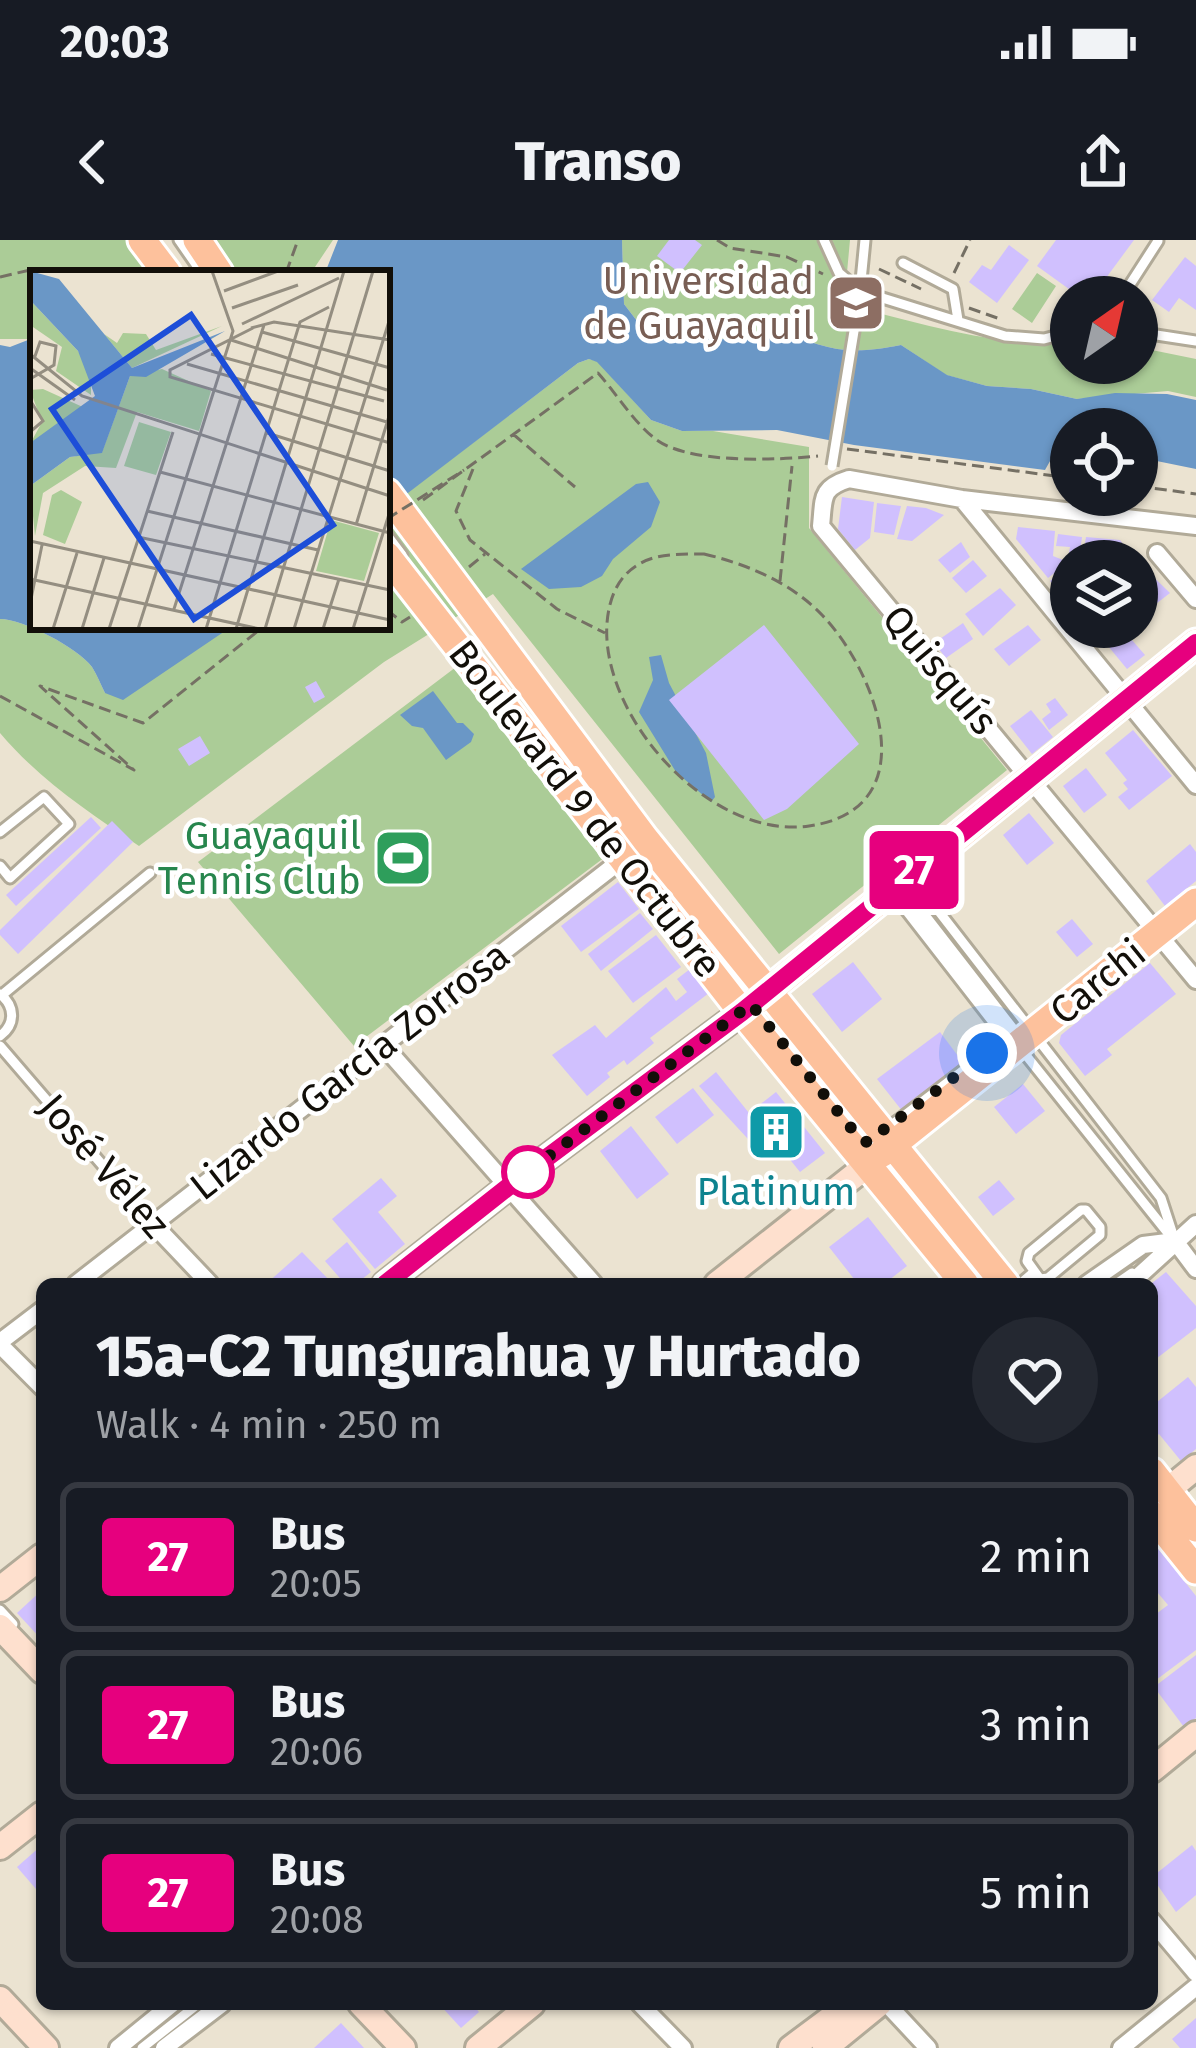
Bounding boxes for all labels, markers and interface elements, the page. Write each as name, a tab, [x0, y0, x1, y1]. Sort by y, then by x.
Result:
text: 20:03	[60, 15, 170, 69]
icon: back	[60, 129, 126, 195]
icon: share	[1070, 129, 1136, 195]
text: Transo	[515, 130, 681, 194]
place label: Universidad de Guayaquil	[583, 258, 814, 349]
inset map	[30, 270, 390, 630]
school or university icon: Universidad de Guayaquil	[825, 272, 887, 334]
north arrow	[1050, 276, 1158, 384]
map controls	[1050, 276, 1158, 648]
button: locate	[1050, 408, 1158, 516]
button: layers	[1050, 540, 1158, 648]
street label: Quisquís	[873, 596, 1007, 744]
street label: Boulevard 9 de Octubre	[439, 631, 731, 987]
place label: Guayaquil Tennis Club	[158, 813, 361, 904]
sports icon: Guayaquil Tennis Club	[372, 827, 434, 889]
line badge: 27	[860, 831, 968, 909]
text: 27	[894, 845, 934, 895]
street label: Carchi	[1041, 930, 1155, 1034]
street label: Lizardo García Zorrosa	[181, 932, 519, 1210]
your location	[957, 1023, 1017, 1083]
street label: José Vélez	[29, 1085, 179, 1247]
building icon: Platinum	[745, 1101, 807, 1163]
unlabelled marker	[503, 1147, 553, 1197]
place label: Platinum	[697, 1169, 855, 1215]
button: heart	[972, 1317, 1098, 1443]
text: 15a-C2 Tungurahua y Hurtado	[96, 1323, 861, 1391]
text: Walk · 4 min · 250 m	[96, 1402, 442, 1448]
text: Bus	[270, 1507, 345, 1561]
text: 2 min	[980, 1530, 1092, 1584]
text: 27	[148, 1532, 188, 1582]
text: 20:05	[270, 1561, 362, 1607]
text: Bus	[270, 1675, 345, 1729]
text: 3 min	[980, 1698, 1092, 1752]
text: 27	[148, 1700, 188, 1750]
text: 20:06	[270, 1729, 363, 1775]
text: Bus	[270, 1843, 345, 1897]
text: 5 min	[980, 1866, 1092, 1920]
text: 27	[148, 1868, 188, 1918]
text: 20:08	[270, 1897, 364, 1943]

